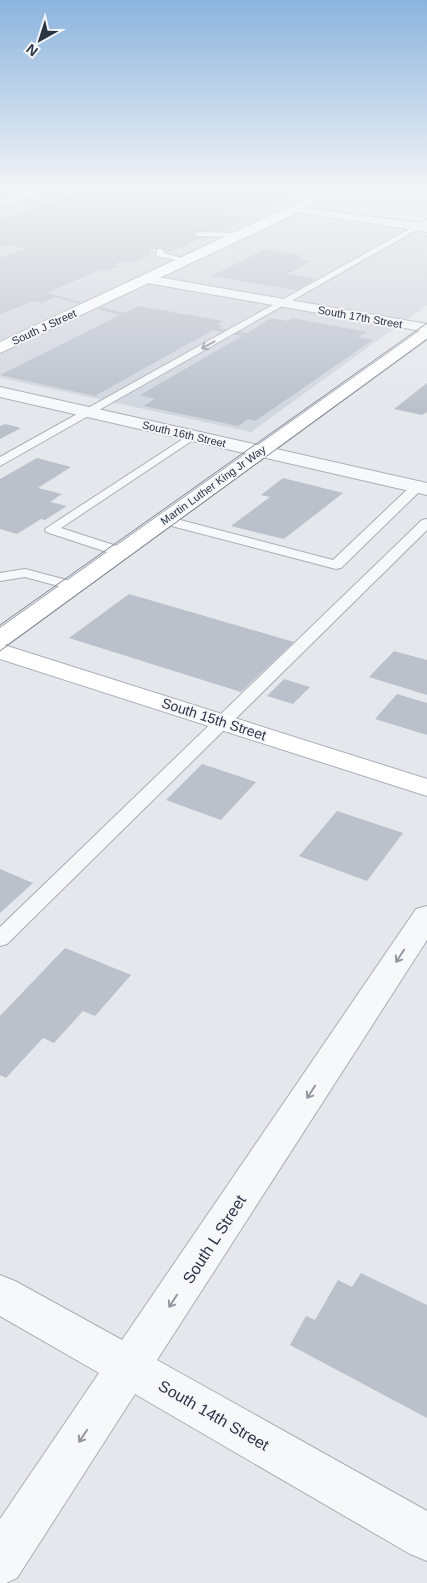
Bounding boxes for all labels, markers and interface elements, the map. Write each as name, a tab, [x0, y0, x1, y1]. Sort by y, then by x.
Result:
north arrow	[15, 15, 65, 65]
text: N	[23, 41, 41, 60]
street label: South 17th Street	[317, 304, 403, 330]
street label: South J Street	[10, 307, 78, 347]
one-way arrow	[201, 340, 216, 350]
street label: South 16th Street	[141, 419, 227, 449]
street label: Martin Luther King Jr Way	[158, 443, 268, 527]
street label: South 15th Street	[160, 695, 268, 743]
one-way arrow	[395, 949, 405, 963]
one-way arrow	[306, 1085, 316, 1099]
street label: South L Street	[180, 1192, 250, 1287]
one-way arrow	[168, 1293, 178, 1307]
street label: South 14th Street	[156, 1377, 272, 1454]
one-way arrow	[78, 1429, 89, 1443]

